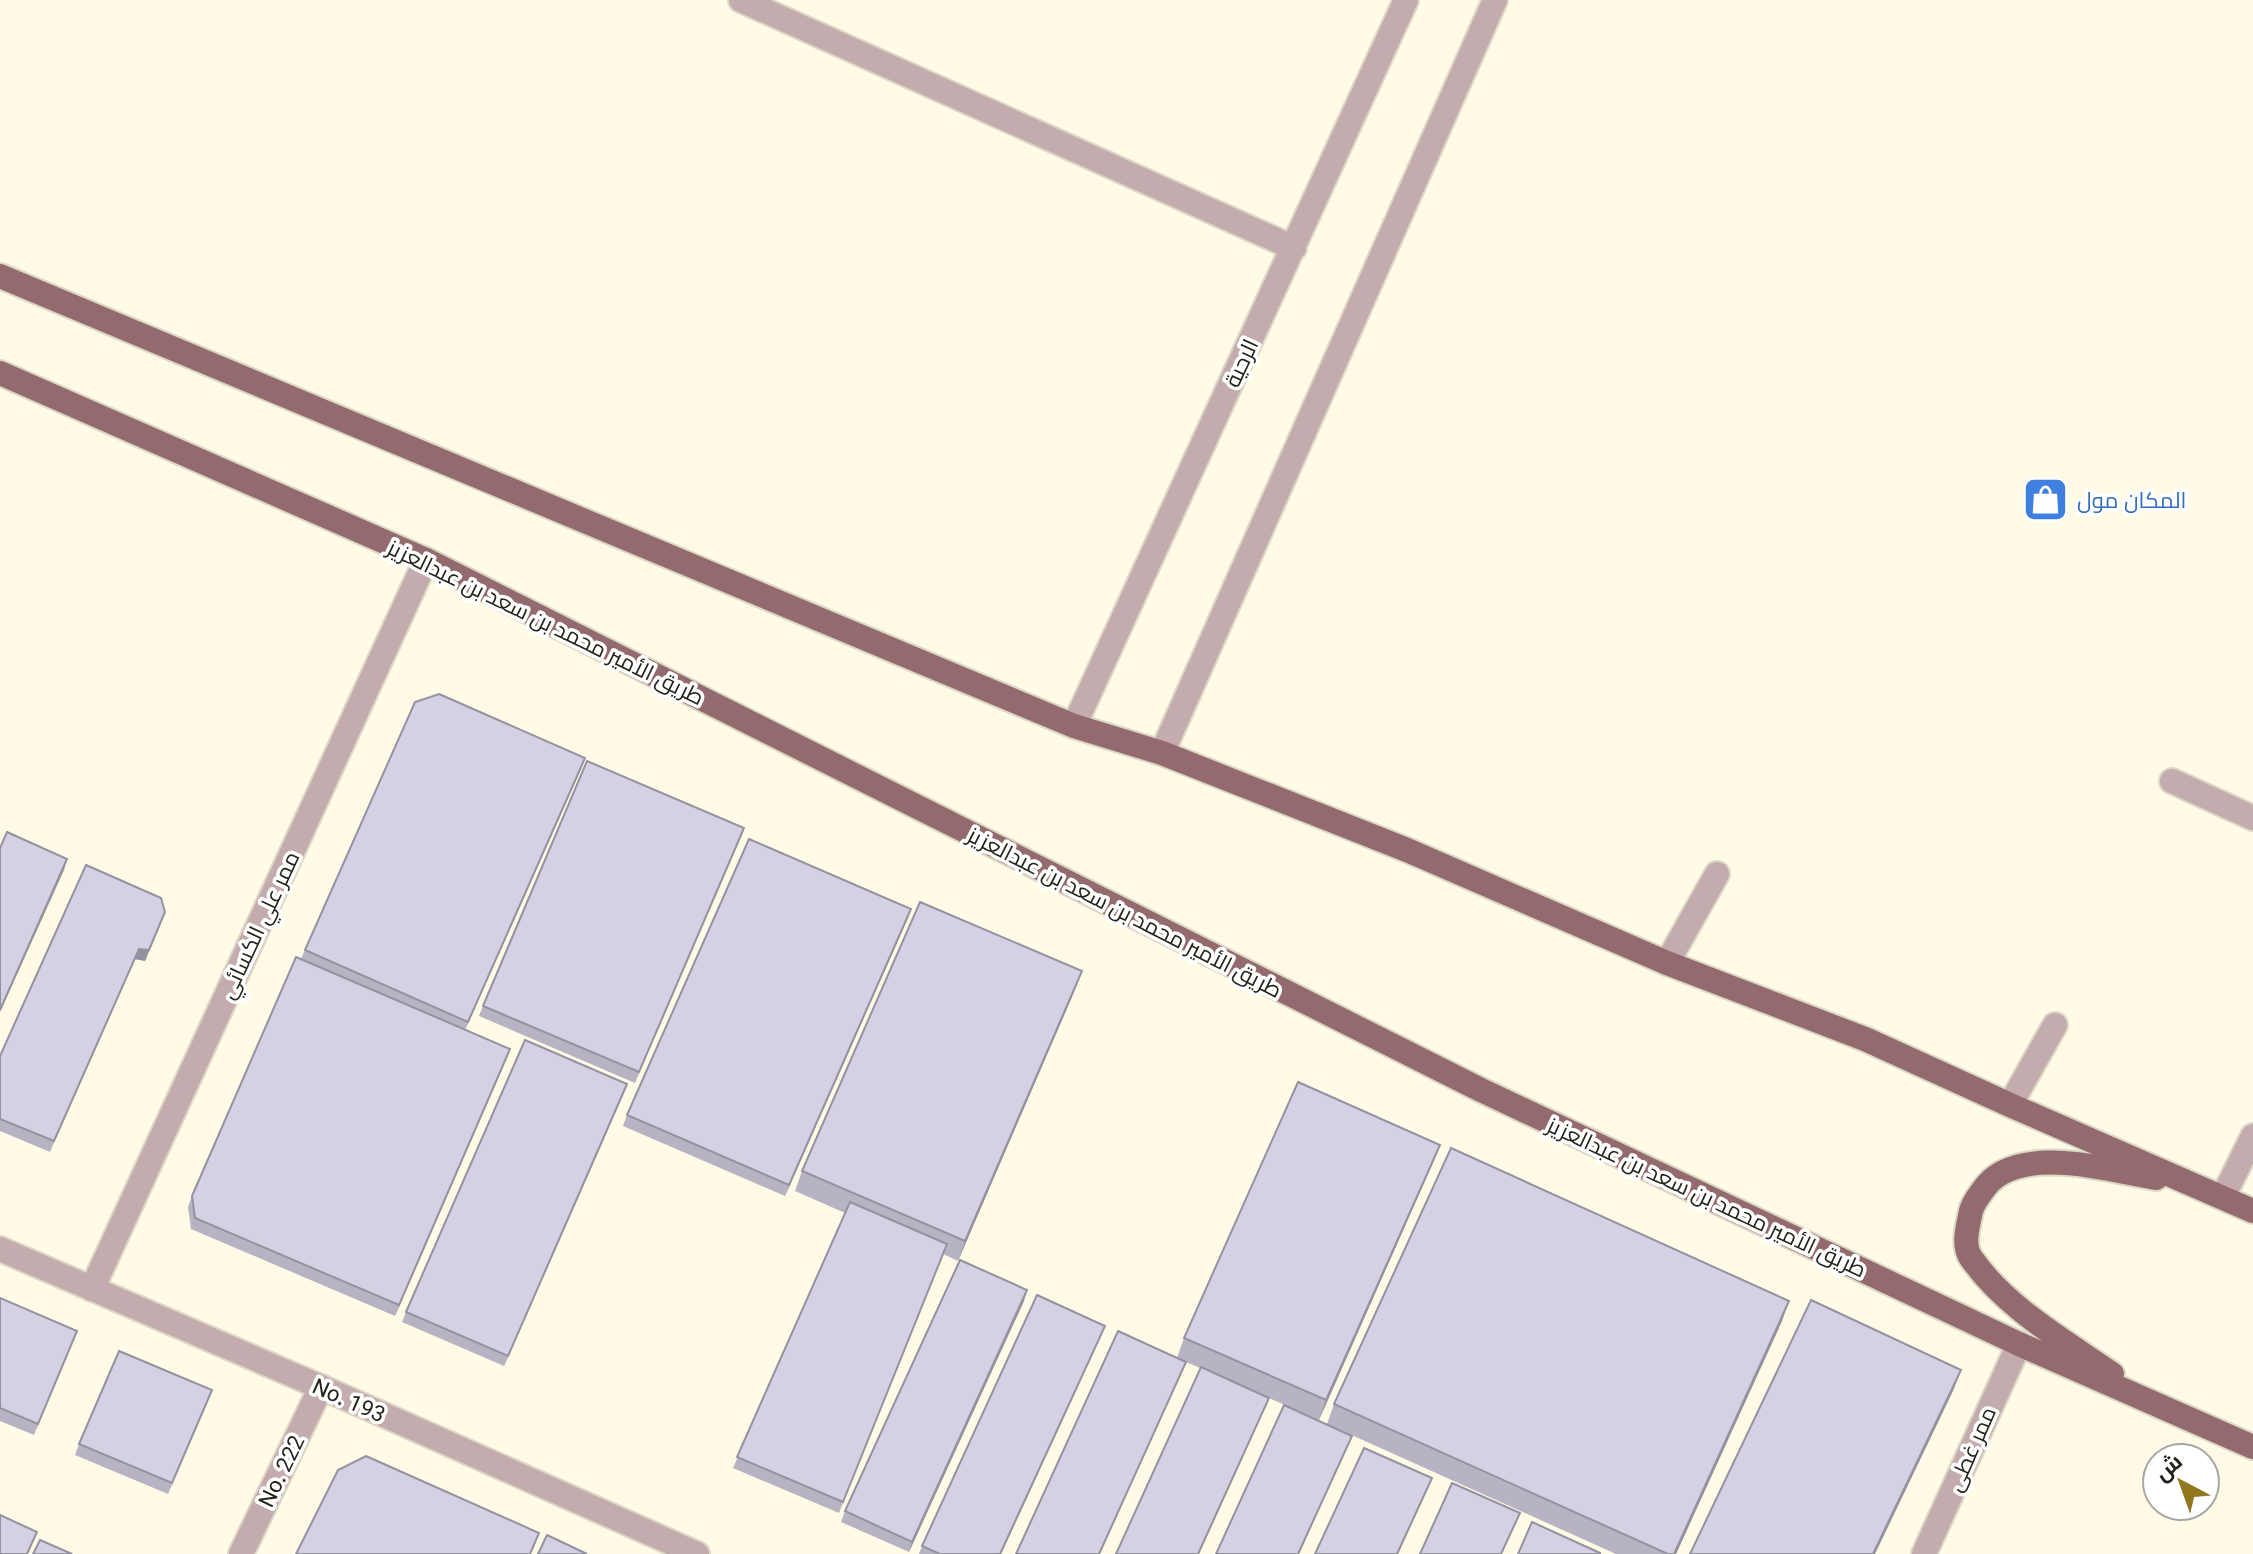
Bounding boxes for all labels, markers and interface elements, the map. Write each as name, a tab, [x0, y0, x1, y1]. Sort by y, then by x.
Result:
street label: الرحية	[1220, 335, 1263, 391]
shop icon: المكان مول	[2022, 476, 2070, 524]
place label: المكان مول	[2077, 488, 2186, 513]
street label: طريق الأمير محمد بن سعد بن عبدالعزيز	[381, 534, 708, 711]
street label: طريق الأمير محمد بن سعد بن عبدالعزيز	[961, 821, 1286, 1004]
street label: ممر علي الكسائي	[214, 847, 308, 1005]
street label: طريق الأمير محمد بن سعد بن عبدالعزيز	[1541, 1112, 1870, 1283]
street label: No. 193	[309, 1373, 389, 1427]
street label: ممر غطى	[1942, 1403, 2002, 1496]
street label: No. 222	[253, 1431, 309, 1511]
north arrow	[2141, 1442, 2221, 1522]
text: ش	[2149, 1449, 2188, 1487]

